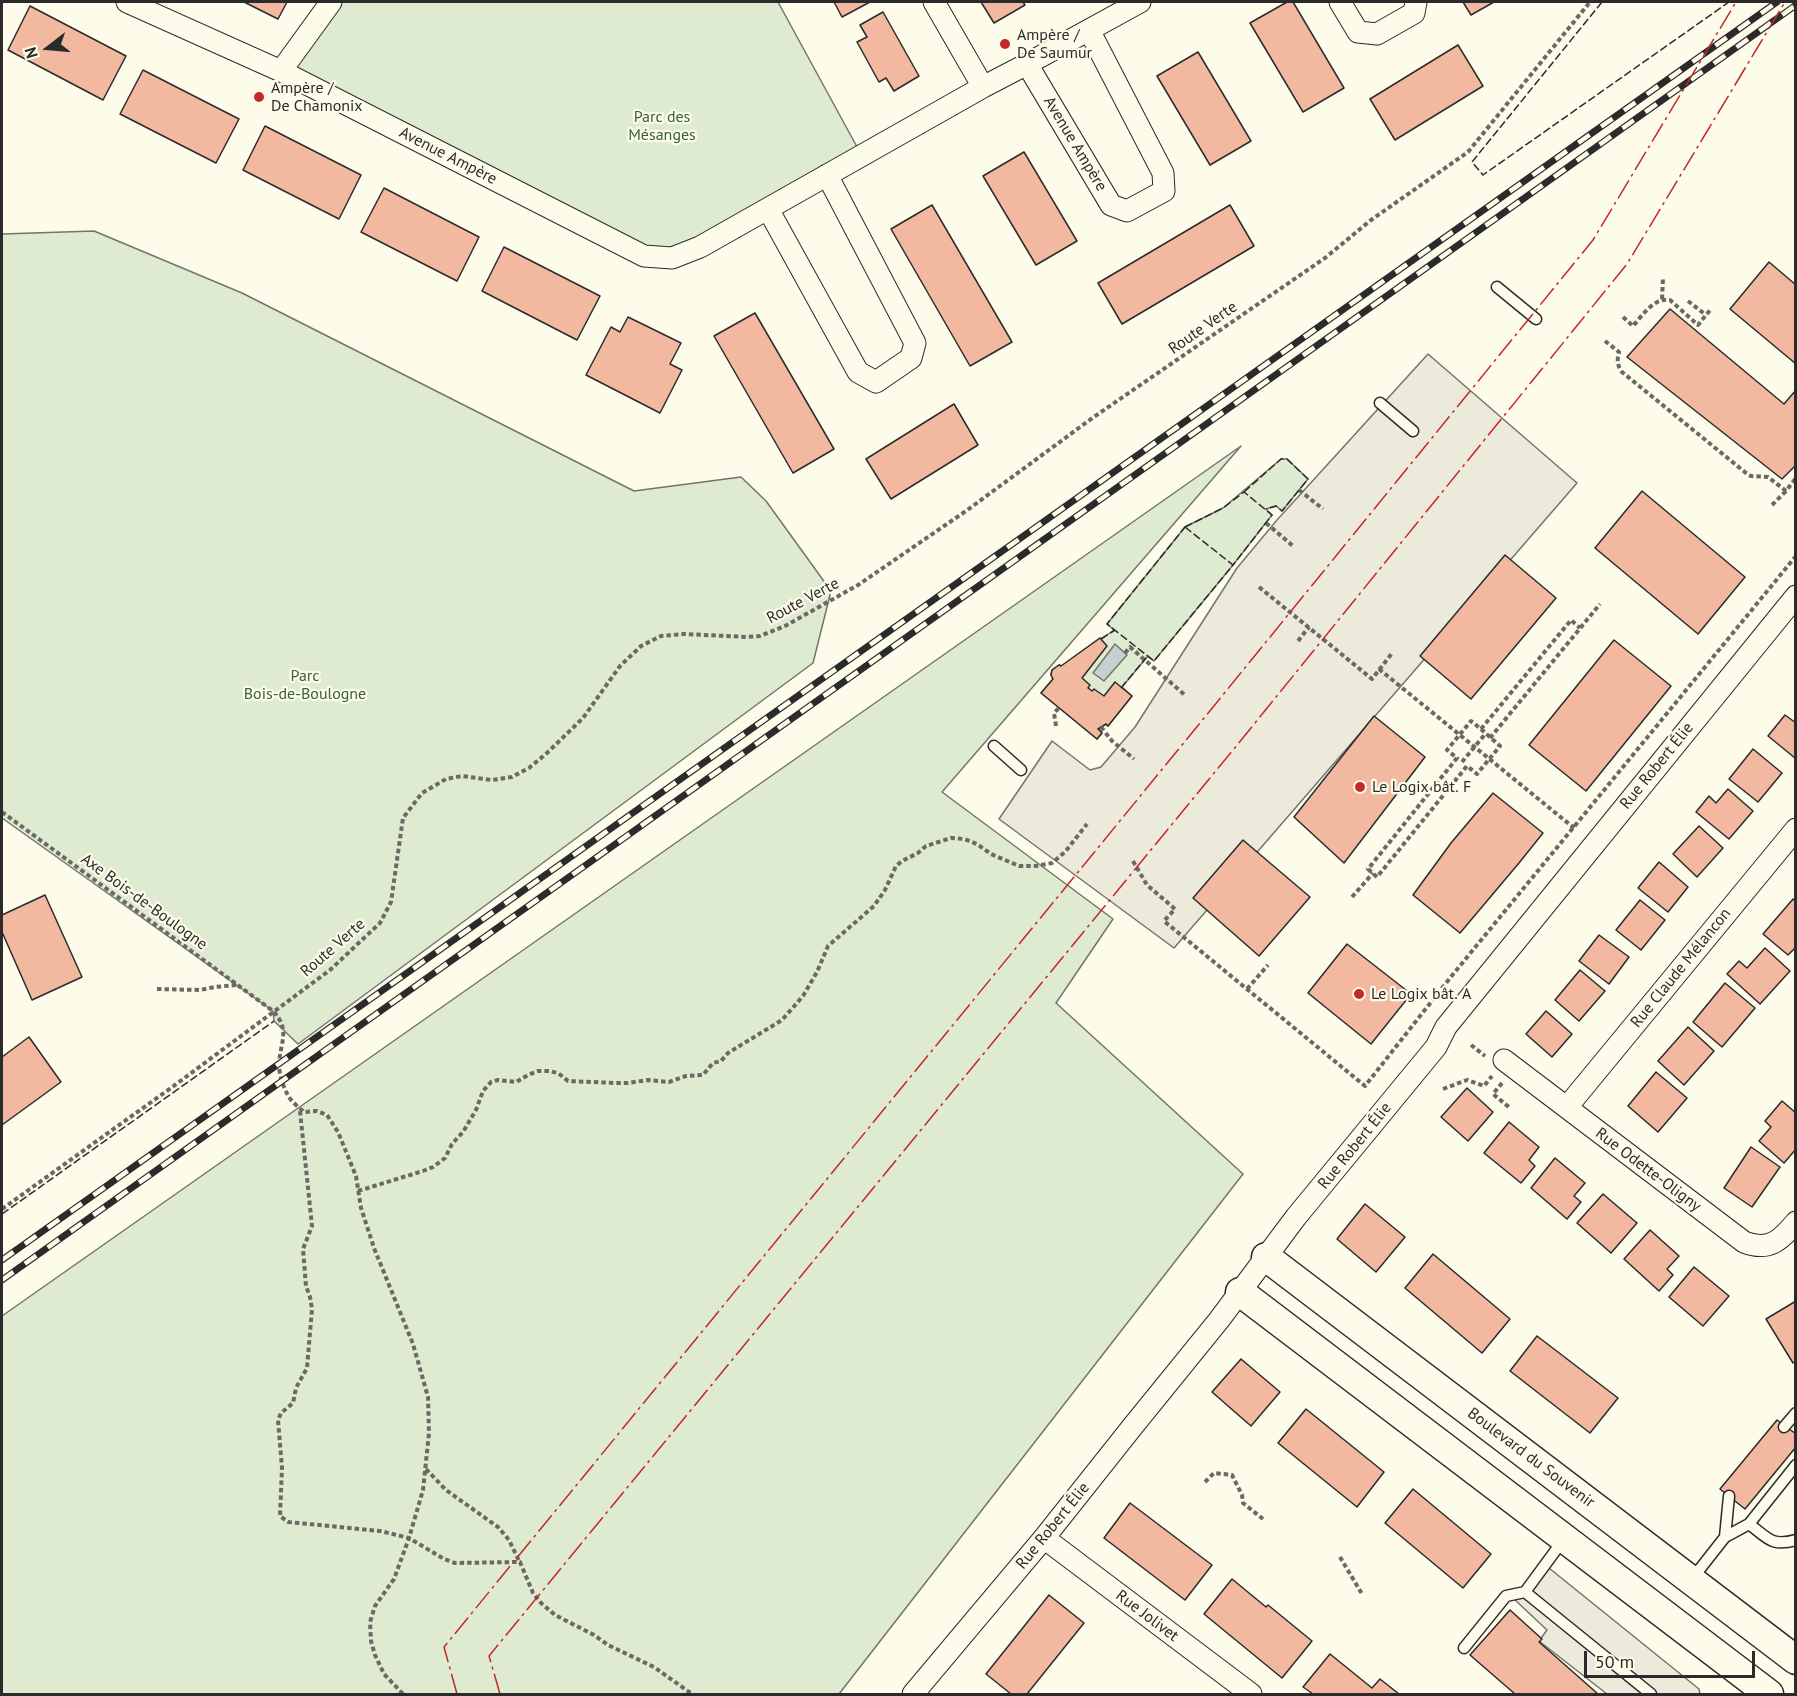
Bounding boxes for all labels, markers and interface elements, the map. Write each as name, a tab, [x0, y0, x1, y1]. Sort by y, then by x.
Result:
north arrow	[18, 18, 78, 78]
place label: Ampère / De Saumur	[1017, 25, 1092, 63]
marker: Ampère / De Saumur	[998, 37, 1012, 51]
text: N	[20, 45, 42, 61]
place label: Ampère / De Chamonix	[271, 78, 363, 116]
marker: Ampère / De Chamonix	[252, 90, 266, 104]
street label: Avenue Ampère	[1039, 93, 1111, 195]
park label: Parc des Mésanges	[628, 107, 696, 145]
street label: Avenue Ampère	[396, 123, 500, 189]
street label: Route Verte	[1165, 297, 1241, 359]
street label: Route Verte	[764, 574, 842, 628]
park label: Parc Bois-de-Boulogne	[244, 666, 366, 704]
street label: Rue Robert Élie	[1616, 719, 1698, 813]
place label: Le Logix bât. F	[1372, 777, 1471, 797]
marker: Le Logix bât. F	[1353, 780, 1367, 794]
street label: Axe Bois-de-Boulogne	[77, 850, 211, 954]
street label: Rue Claude Mélancon	[1627, 904, 1735, 1032]
street label: Route Verte	[297, 915, 369, 981]
place label: Le Logix bât. A	[1371, 984, 1471, 1004]
marker: Le Logix bât. A	[1352, 987, 1366, 1001]
street label: Rue Robert Élie	[1314, 1099, 1396, 1193]
street label: Rue Odette-Oligny	[1591, 1124, 1705, 1216]
street label: Boulevard du Souvenir	[1464, 1404, 1598, 1512]
street label: Rue Robert Élie	[1012, 1479, 1094, 1573]
street label: Rue Jolivet	[1112, 1586, 1182, 1646]
scale bar	[1587, 1639, 1758, 1677]
text: 50 m	[1595, 1650, 1634, 1673]

